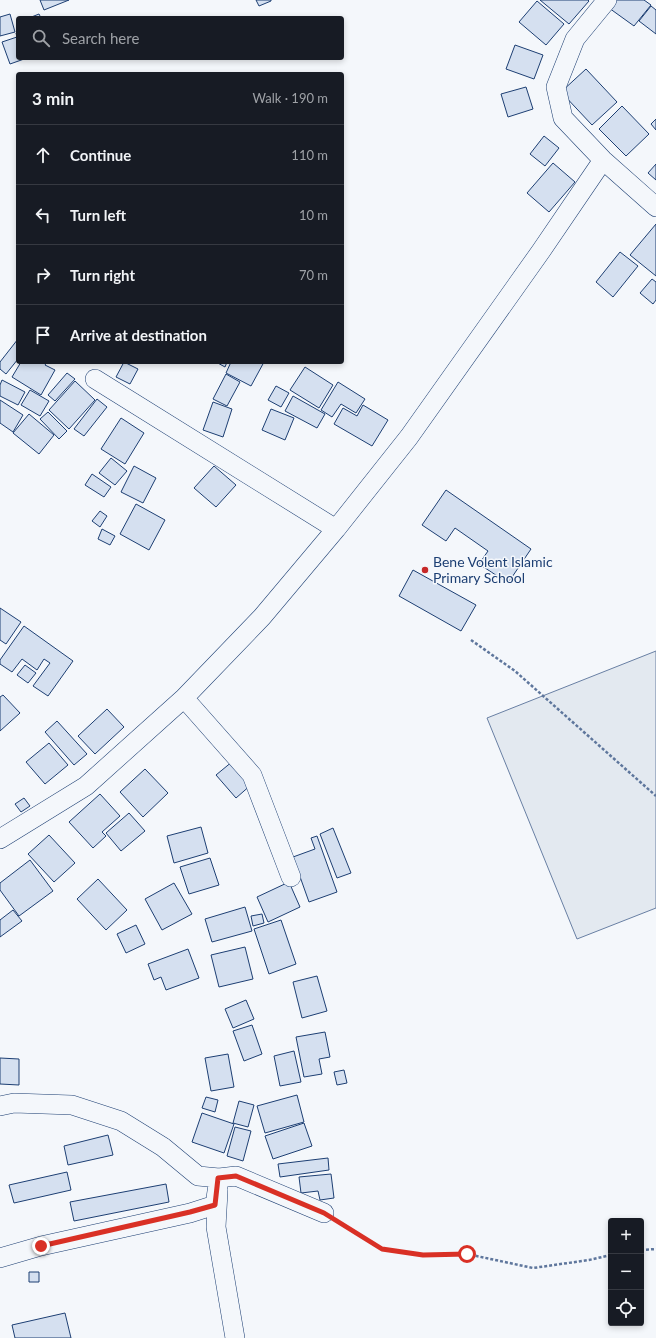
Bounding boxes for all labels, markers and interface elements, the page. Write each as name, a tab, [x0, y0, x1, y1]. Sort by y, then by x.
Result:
search box	[16, 16, 344, 60]
icon: search	[30, 27, 52, 49]
text: Search here	[62, 29, 139, 47]
text: 3 min	[32, 88, 74, 109]
text: Walk · 190 m	[252, 90, 328, 106]
icon: ahead	[32, 144, 54, 166]
text: Continue	[70, 146, 131, 164]
text: 110 m	[291, 147, 328, 163]
icon: left	[32, 204, 54, 226]
text: Turn left	[70, 206, 126, 224]
text: 10 m	[299, 207, 328, 223]
icon: right	[32, 264, 54, 286]
text: Turn right	[70, 266, 135, 284]
text: 70 m	[299, 267, 328, 283]
icon: arrive	[32, 324, 54, 346]
text: Arrive at destination	[70, 326, 207, 344]
place label: Bene Volent Islamic Primary School	[433, 553, 553, 586]
marker: Bene Volent Islamic Primary School	[420, 565, 430, 575]
map controls	[608, 1218, 644, 1326]
button: +	[608, 1218, 644, 1254]
route end	[32, 1237, 50, 1255]
route start	[458, 1245, 476, 1263]
button: −	[608, 1254, 644, 1290]
button: locate	[608, 1290, 644, 1326]

